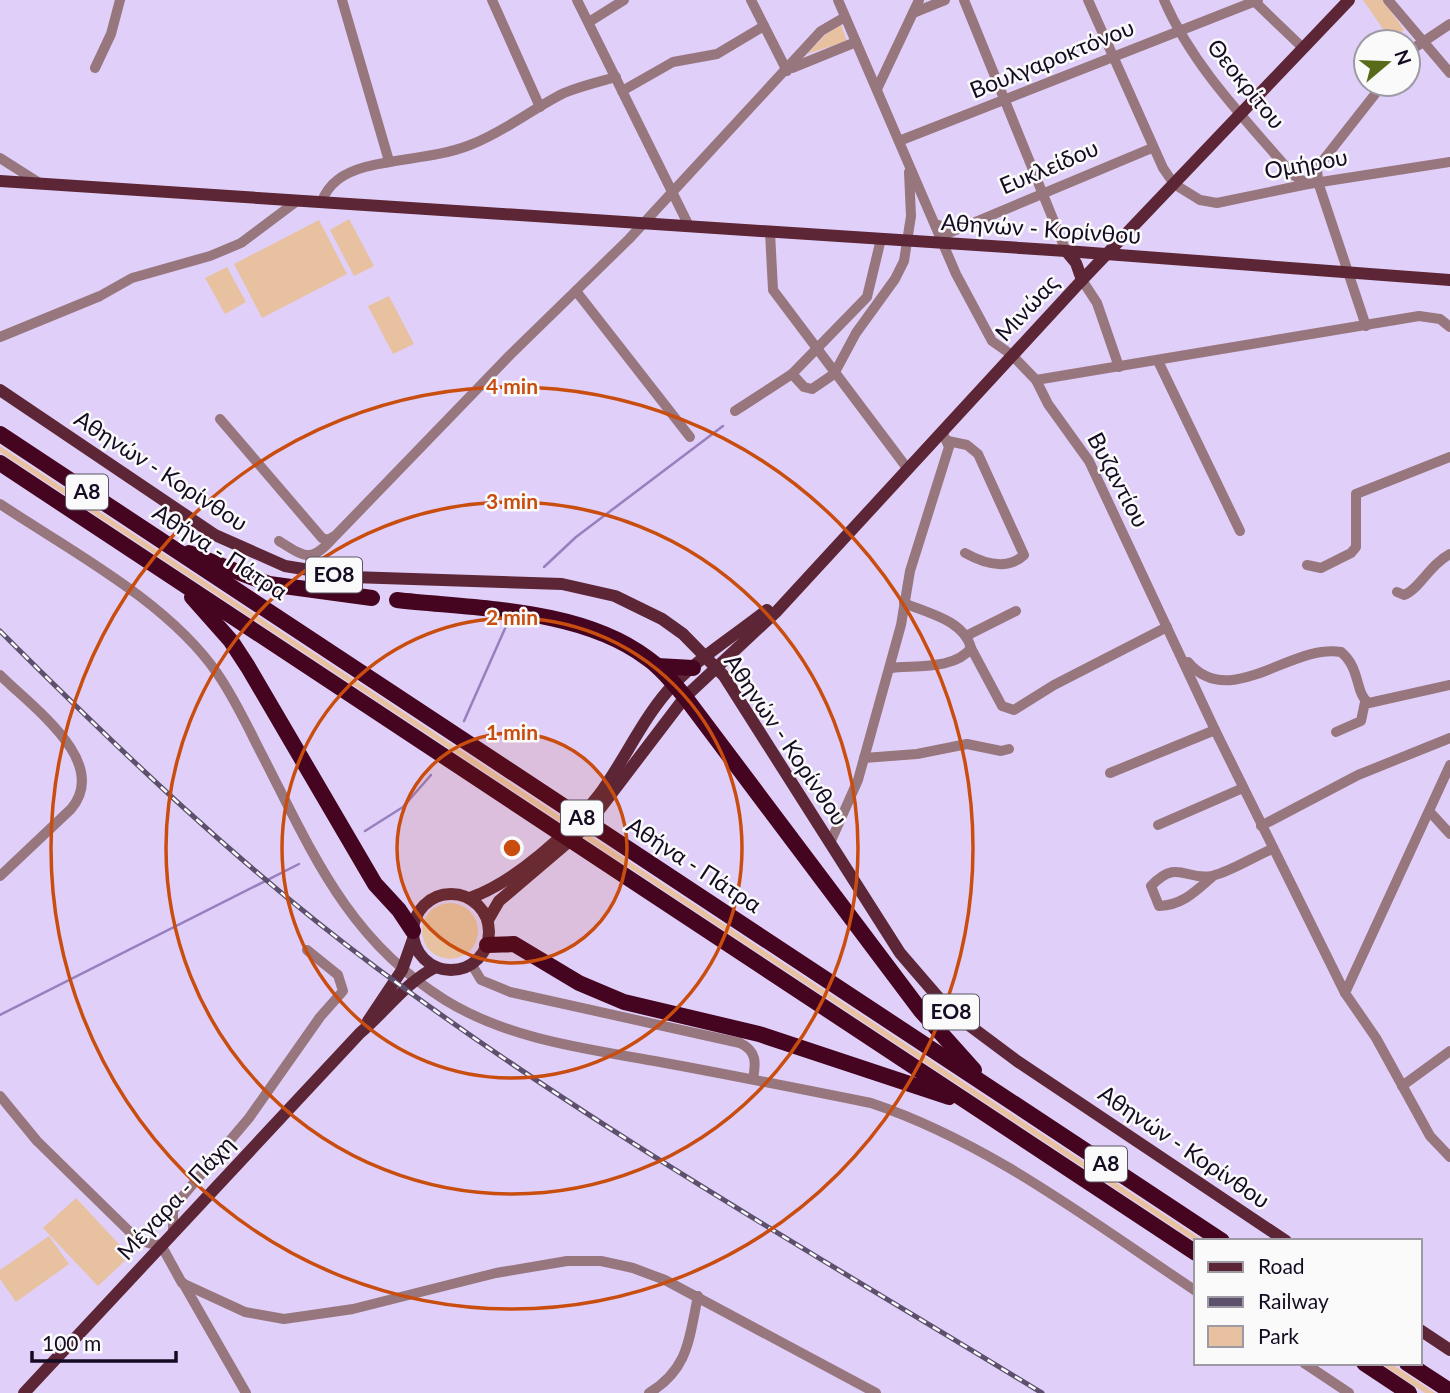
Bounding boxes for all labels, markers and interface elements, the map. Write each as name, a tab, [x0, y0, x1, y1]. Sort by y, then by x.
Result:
street label: Βουλγαροκτόνου	[965, 12, 1138, 104]
north arrow	[1352, 28, 1422, 98]
street label: Θεοκρίτου	[1202, 33, 1292, 134]
text: N	[1390, 47, 1417, 68]
street label: Ευκλείδου	[995, 133, 1102, 199]
street label: Ομήρου	[1262, 142, 1350, 184]
street label: Αθηνών - Κορίνθου	[940, 207, 1142, 249]
street label: Μινώας	[989, 268, 1064, 346]
text: 4 min	[486, 373, 538, 398]
street label: Αθηνών - Κορίνθου	[70, 404, 253, 537]
street label: Βυζαντίου	[1082, 427, 1156, 532]
road number: Α8	[66, 475, 108, 510]
text: 3 min	[486, 488, 538, 513]
street label: Αθήνα - Πάτρα	[148, 497, 293, 605]
road number: ΕΟ8	[306, 558, 362, 592]
text: 2 min	[486, 604, 538, 629]
street label: Αθηνών - Κορίνθου	[719, 648, 855, 830]
text: 1 min	[486, 719, 538, 744]
road number: Α8	[561, 800, 603, 836]
street label: Αθήνα - Πάτρα	[622, 810, 767, 918]
centre of rings	[500, 836, 524, 860]
road number: ΕΟ8	[923, 995, 979, 1030]
street label: Αθηνών - Κορίνθου	[1094, 1078, 1276, 1214]
street label: Μέγαρα - Πάχη	[111, 1129, 240, 1265]
road number: Α8	[1085, 1146, 1127, 1182]
legend	[1194, 1239, 1422, 1365]
text: Road	[1258, 1253, 1305, 1278]
text: Railway	[1258, 1288, 1329, 1313]
scale bar	[32, 1320, 175, 1364]
text: Park	[1258, 1323, 1299, 1348]
text: 100 m	[42, 1330, 101, 1355]

